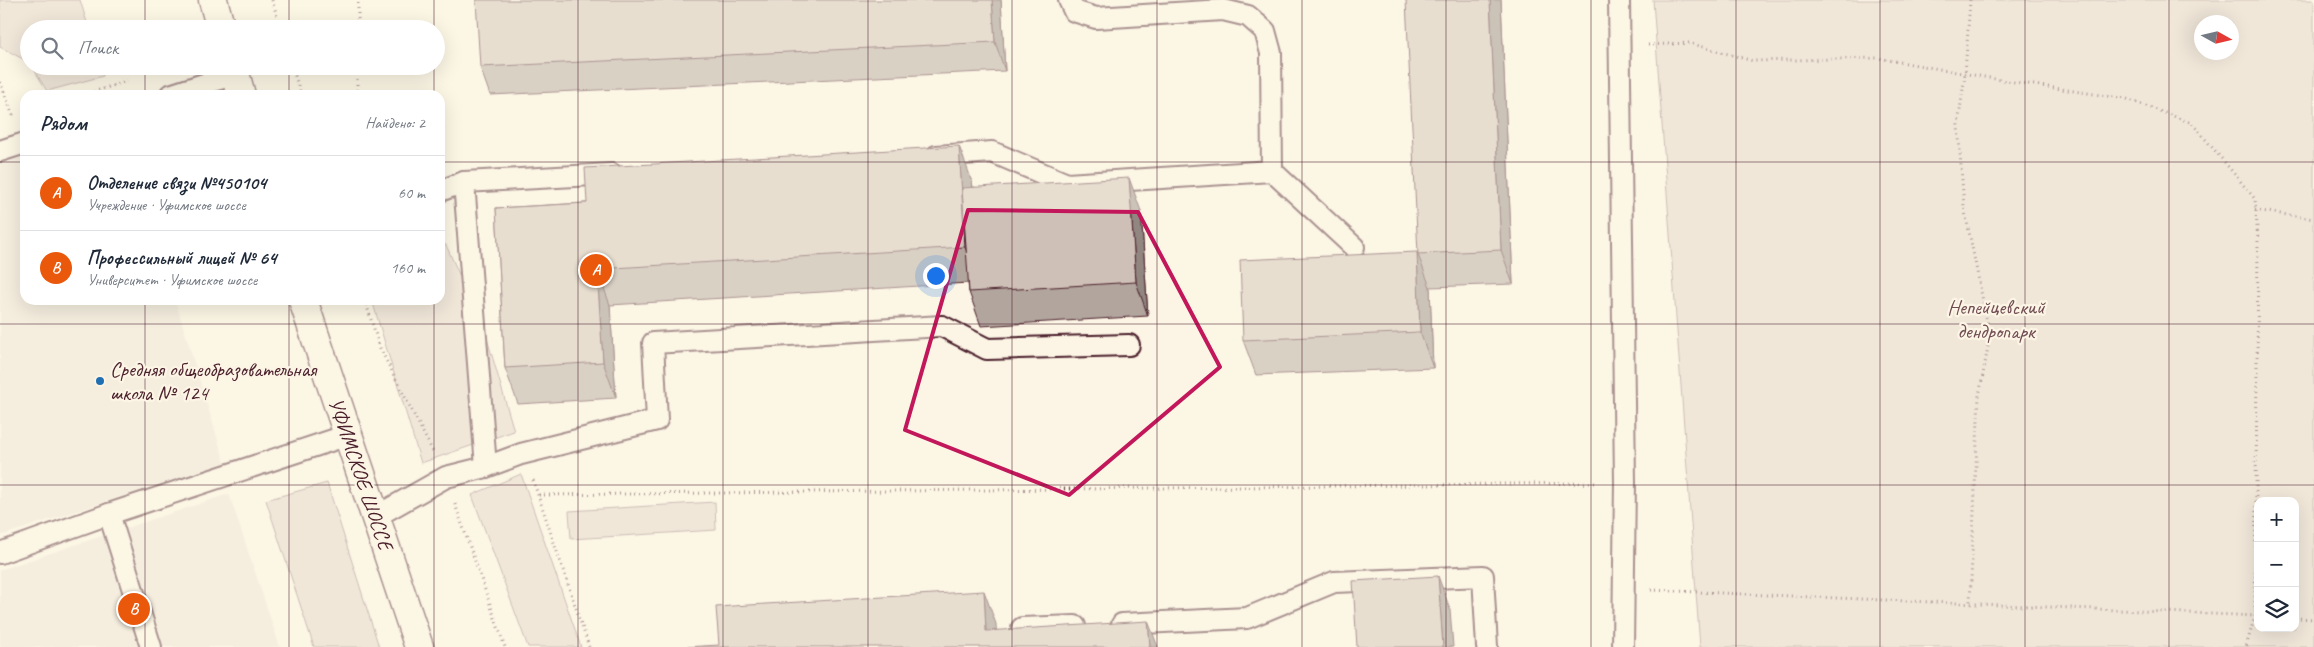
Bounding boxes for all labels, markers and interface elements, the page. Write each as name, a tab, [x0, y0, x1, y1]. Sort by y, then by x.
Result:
north arrow	[2194, 15, 2239, 60]
search box	[20, 20, 445, 75]
icon: search	[38, 34, 66, 62]
text: Поиск	[78, 36, 118, 60]
text: Рядом	[40, 110, 87, 136]
text: Найдено: 2	[365, 113, 425, 133]
text: Отделение связи №450104	[87, 171, 266, 195]
text: A	[52, 183, 60, 203]
text: 60 m	[398, 183, 425, 203]
text: Учреждение · Уфимское шоссе	[87, 195, 246, 215]
text: Профессильный лицей № 64	[87, 246, 277, 270]
pin: A	[580, 251, 612, 289]
text: B	[52, 258, 60, 278]
text: 160 m	[391, 258, 425, 278]
your location	[923, 263, 949, 289]
text: Университет · Уфимское шоссе	[87, 270, 257, 290]
park label: Непейцевский дендропарк	[1947, 294, 2046, 344]
place label: Средняя общеобразовательная школа № 124	[110, 356, 318, 406]
marker: Средняя общеобразовательная школа № 124	[94, 375, 106, 387]
street label: УФИМСКОЕ ШОССЕ	[323, 395, 400, 556]
map controls	[2254, 497, 2299, 632]
button: +	[2254, 497, 2299, 542]
button: −	[2254, 542, 2299, 587]
button: layers	[2254, 587, 2299, 632]
pin: B	[118, 590, 150, 628]

